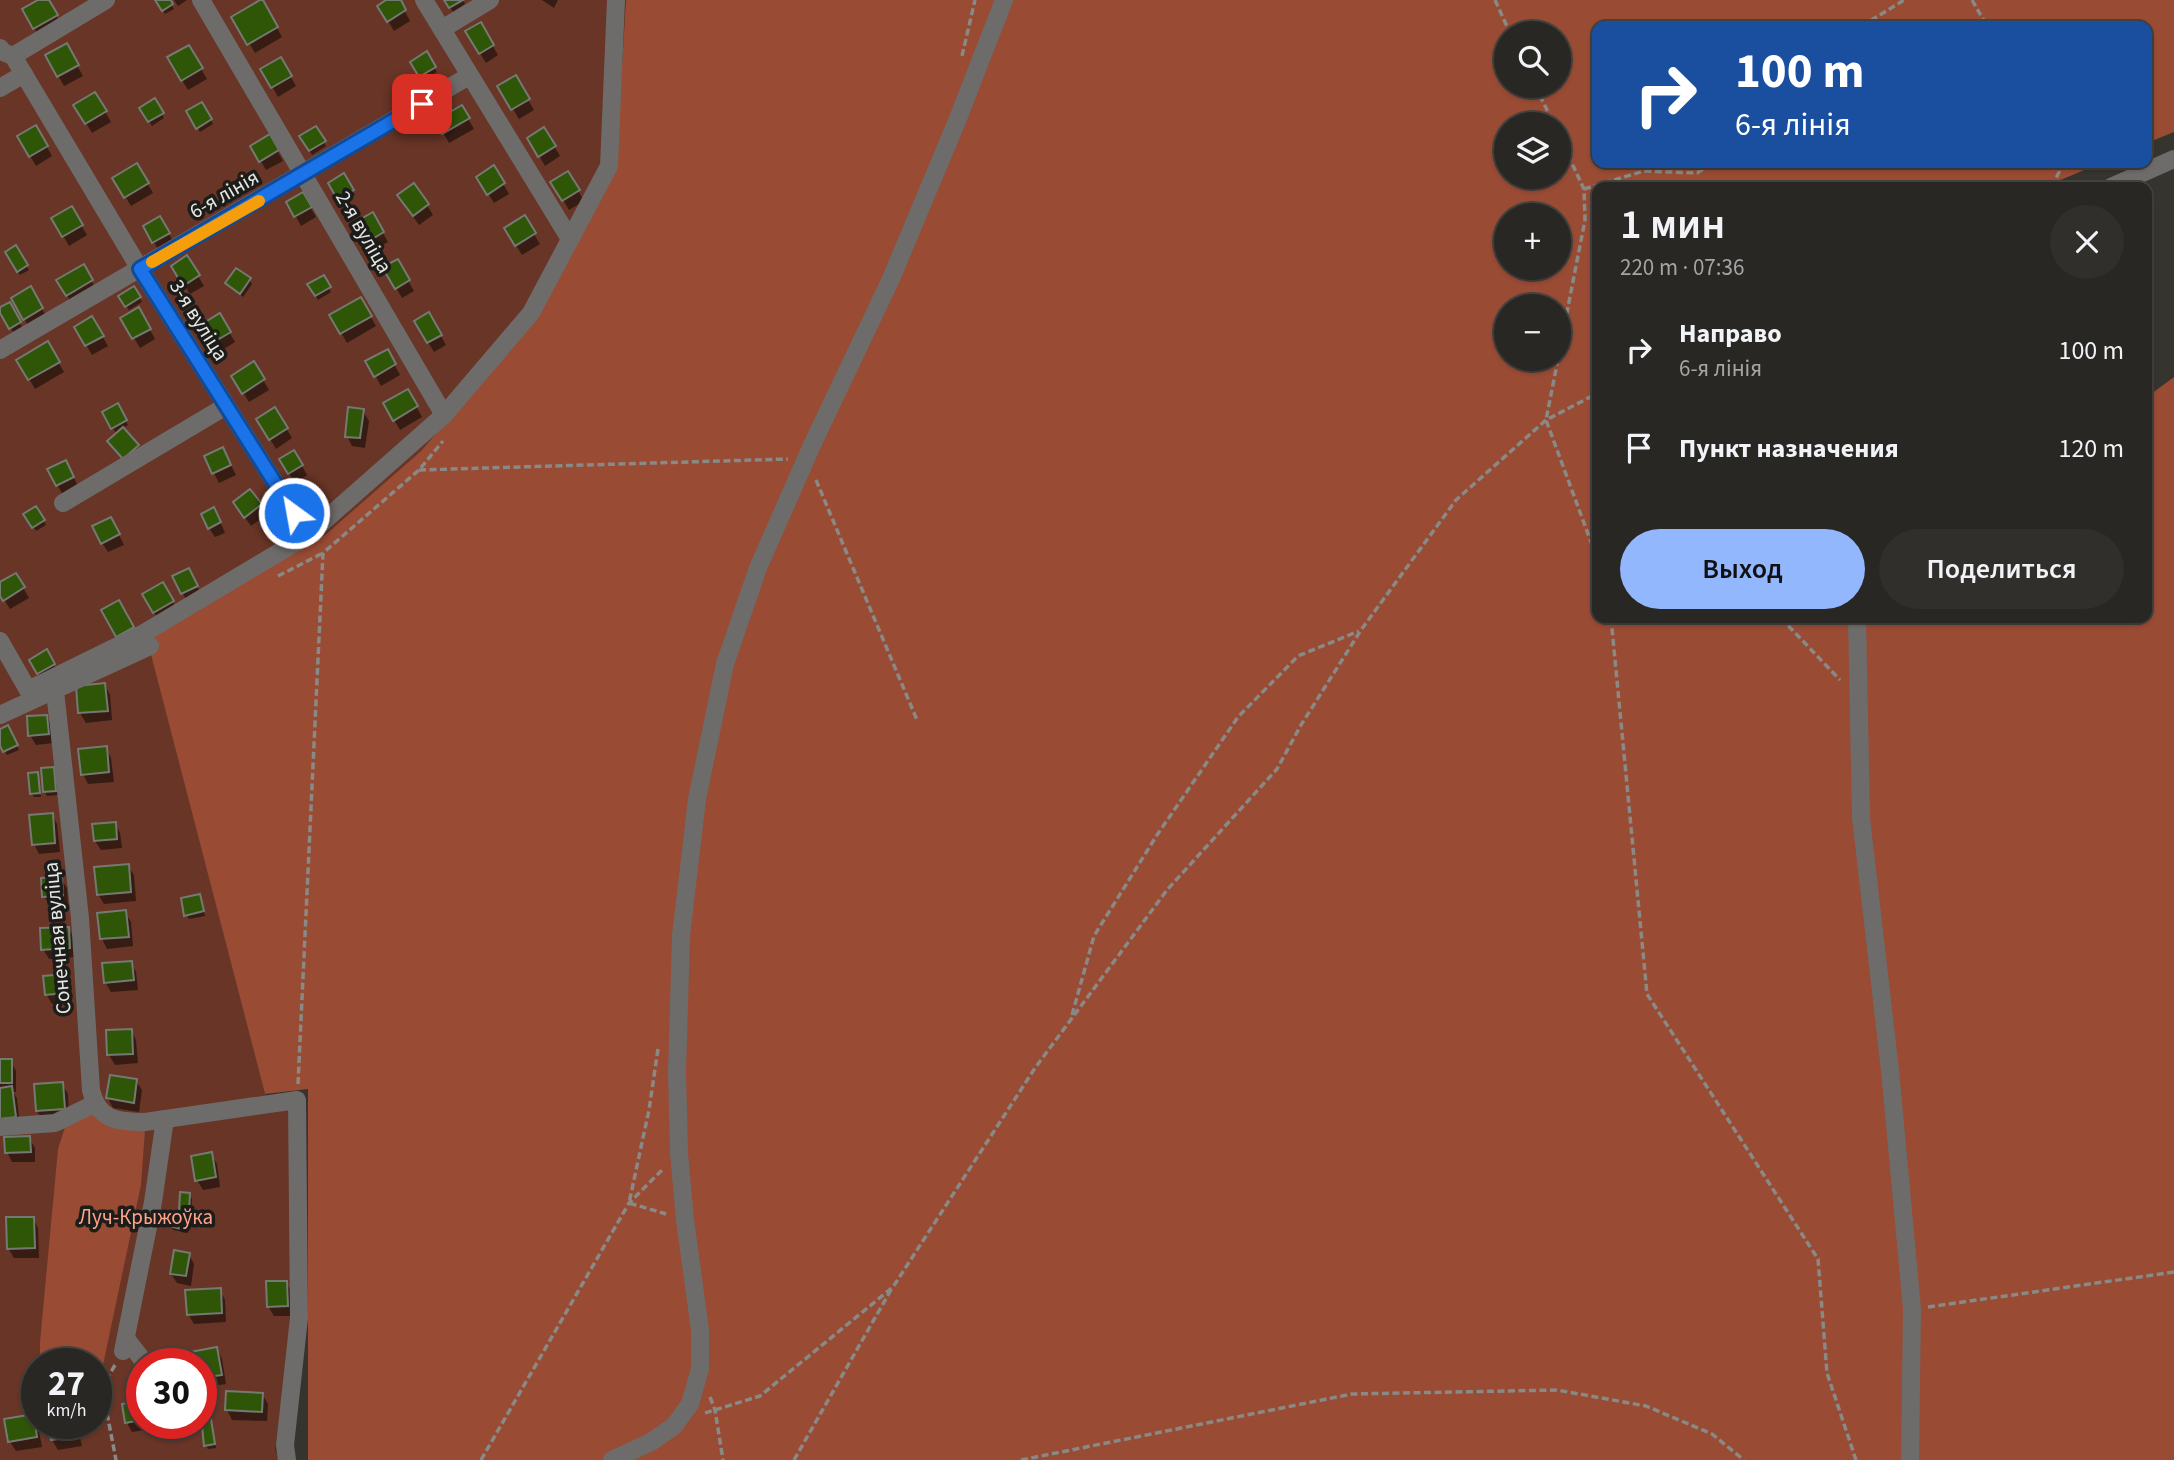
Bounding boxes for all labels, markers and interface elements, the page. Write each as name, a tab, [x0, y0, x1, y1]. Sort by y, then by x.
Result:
map controls	[1494, 21, 1571, 371]
button: search	[1494, 21, 1571, 98]
text: 100 m	[1735, 37, 1864, 107]
icon: right	[1620, 49, 1711, 140]
pin	[392, 74, 452, 134]
icon: arrive	[403, 85, 441, 123]
text: 6-я лінія	[1735, 102, 1851, 148]
button: layers	[1494, 112, 1571, 189]
street label: 6-я лінія	[184, 162, 264, 226]
street label: 2-я вуліца	[328, 185, 400, 279]
text: 1 мин	[1620, 195, 1725, 255]
button: +	[1494, 203, 1571, 280]
button: close	[2050, 205, 2124, 279]
text: 220 m · 07:36	[1620, 251, 1744, 284]
street label: 3-я вуліца	[162, 274, 236, 366]
button: −	[1494, 294, 1571, 371]
text: Направо	[1679, 315, 1782, 352]
icon: right	[1620, 331, 1658, 369]
text: 100 m	[2058, 332, 2124, 369]
text: 6-я лінія	[1679, 352, 1762, 385]
icon: arrive	[1620, 429, 1658, 467]
text: Пункт назначения	[1679, 430, 1899, 467]
text: 120 m	[2058, 430, 2124, 467]
position arrow	[257, 476, 331, 550]
button: Выход	[1620, 529, 1865, 609]
button: Поделиться	[1879, 529, 2124, 609]
street label: Сонечная вуліца	[35, 861, 79, 1015]
park label: Луч-Крыжоўка	[79, 1202, 213, 1232]
speed limit sign: 30	[126, 1348, 217, 1439]
text: 27	[48, 1359, 85, 1409]
text: km/h	[47, 1398, 86, 1423]

